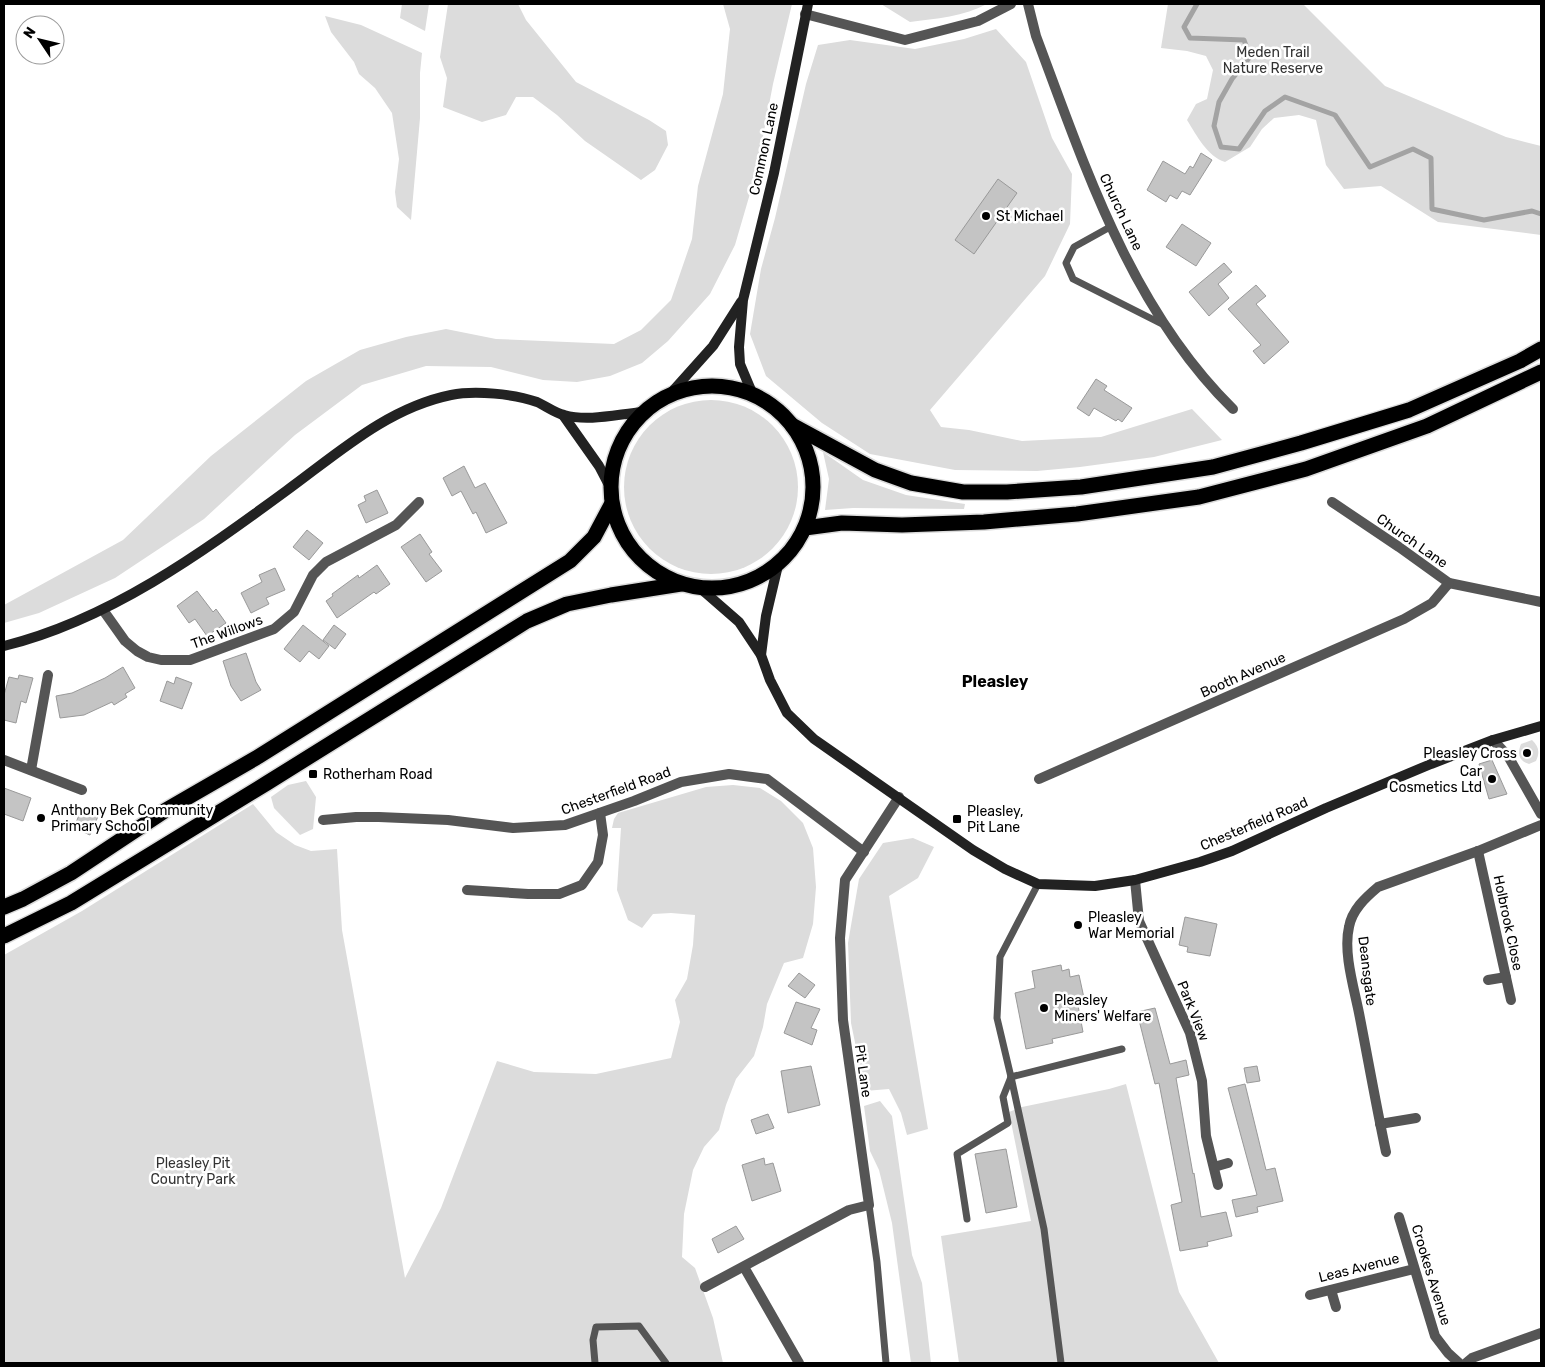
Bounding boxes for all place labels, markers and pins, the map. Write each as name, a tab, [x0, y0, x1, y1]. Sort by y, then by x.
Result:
place label: St Michael	[996, 208, 1063, 225]
marker: St Michael	[980, 210, 992, 222]
place label: Pleasley Cross	[1423, 745, 1517, 762]
marker: Pleasley Cross	[1521, 747, 1533, 759]
place label: Car Cosmetics Ltd	[1389, 763, 1483, 796]
place label: Rotherham Road	[323, 766, 433, 783]
marker: Rotherham Road	[307, 768, 319, 780]
marker: Car Cosmetics Ltd	[1486, 773, 1498, 785]
place label: Anthony Bek Community Primary School	[51, 802, 214, 835]
place label: Pleasley, Pit Lane	[967, 803, 1023, 836]
marker: Anthony Bek Community Primary School	[35, 812, 47, 824]
marker: Pleasley, Pit Lane	[951, 813, 963, 825]
place label: Pleasley War Memorial	[1088, 909, 1174, 942]
marker: Pleasley War Memorial	[1072, 919, 1084, 931]
place label: Pleasley Miners' Welfare	[1054, 992, 1152, 1025]
marker: Pleasley Miners' Welfare	[1038, 1002, 1050, 1014]

